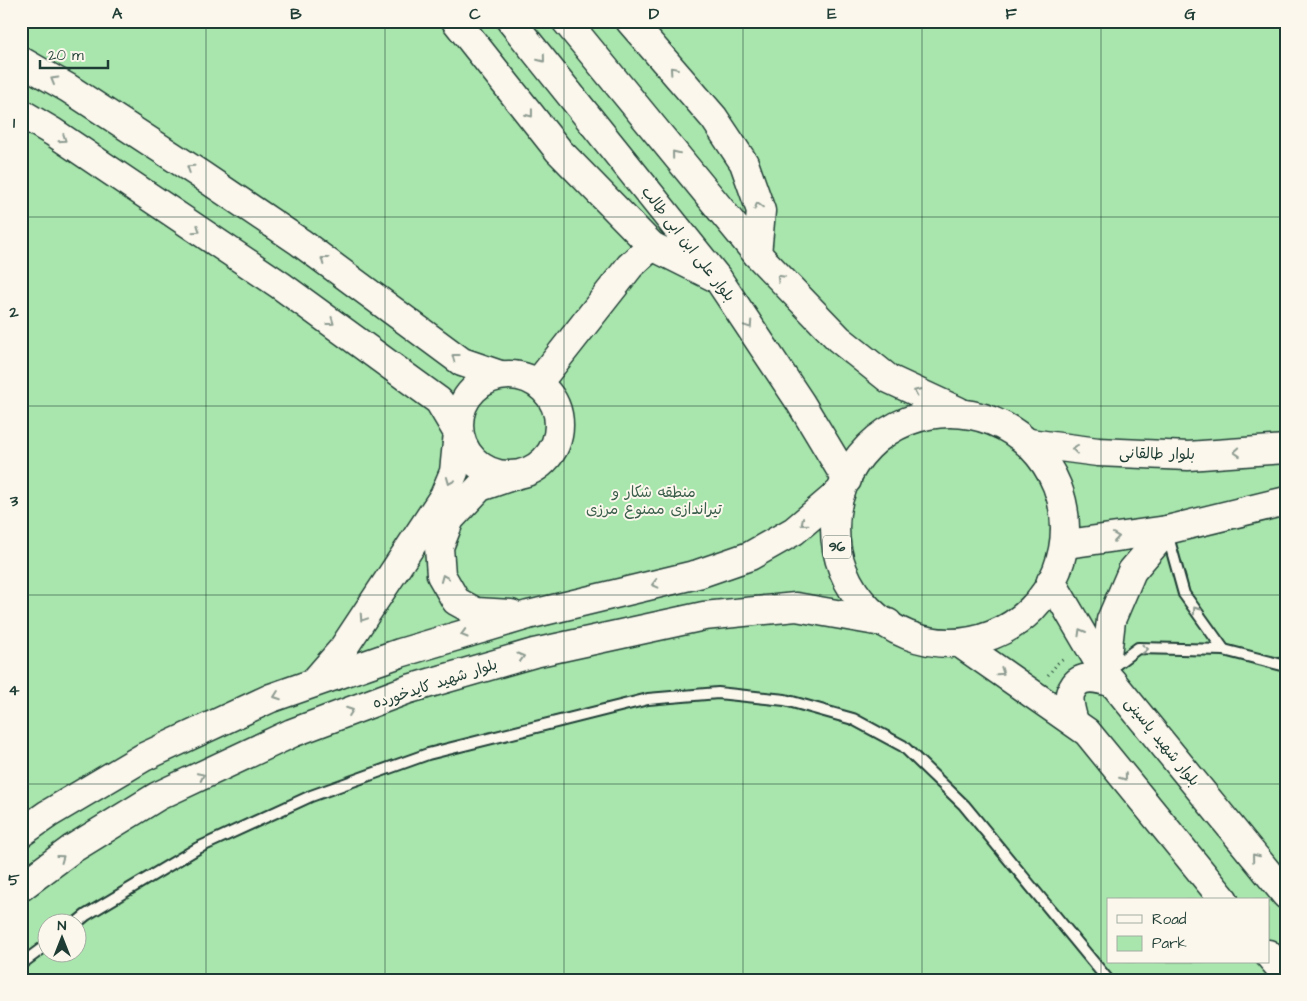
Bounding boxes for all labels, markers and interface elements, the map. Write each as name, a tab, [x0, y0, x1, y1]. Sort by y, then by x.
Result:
text: A	[112, 3, 123, 25]
text: B	[290, 3, 302, 25]
text: C	[469, 3, 481, 25]
text: D	[649, 3, 660, 25]
text: E	[827, 3, 837, 25]
text: F	[1005, 3, 1017, 25]
text: G	[1184, 3, 1196, 25]
scale bar	[40, 38, 108, 70]
text: 20 m	[48, 45, 84, 66]
one-way arrow	[536, 53, 544, 62]
one-way arrow	[669, 67, 678, 76]
one-way arrow	[50, 76, 59, 86]
one-way arrow	[524, 108, 532, 117]
text: 1	[13, 112, 16, 134]
one-way arrow	[57, 133, 67, 142]
one-way arrow	[671, 150, 680, 159]
one-way arrow	[187, 165, 196, 174]
street label: بلوار علی ابن ابی طالب	[636, 182, 740, 306]
one-way arrow	[754, 202, 764, 210]
one-way arrow	[192, 224, 201, 233]
one-way arrow	[320, 257, 330, 266]
one-way arrow	[777, 274, 786, 283]
text: 2	[8, 301, 19, 323]
one-way arrow	[325, 316, 335, 325]
one-way arrow	[743, 320, 752, 329]
one-way arrow	[451, 354, 461, 363]
one-way arrow	[913, 388, 922, 398]
street label: بلوار طالقانی	[1119, 443, 1195, 465]
one-way arrow	[1071, 444, 1079, 455]
one-way arrow	[1233, 447, 1241, 458]
one-way arrow	[446, 476, 456, 485]
park label: منطقه شکار و تیراندازی ممنوع مرزی	[586, 482, 723, 520]
text: 3	[9, 490, 19, 512]
one-way arrow	[801, 517, 810, 525]
one-way arrow	[1112, 532, 1120, 543]
road number: 96	[823, 536, 851, 558]
one-way arrow	[440, 574, 450, 583]
one-way arrow	[651, 578, 660, 589]
one-way arrow	[1193, 606, 1202, 616]
one-way arrow	[360, 612, 369, 622]
one-way arrow	[461, 628, 469, 638]
one-way arrow	[1077, 628, 1087, 637]
one-way arrow	[1142, 644, 1150, 654]
one-way arrow	[516, 652, 525, 662]
street label: بلوار شهید کایدخورده	[370, 654, 500, 714]
one-way arrow	[996, 666, 1005, 675]
text: 4	[9, 679, 20, 701]
one-way arrow	[273, 690, 282, 700]
street label: بلوار شهید یاسینی	[1119, 693, 1205, 791]
one-way arrow	[345, 707, 353, 717]
one-way arrow	[1118, 771, 1127, 780]
one-way arrow	[196, 772, 205, 783]
one-way arrow	[1252, 854, 1260, 863]
one-way arrow	[55, 855, 65, 864]
text: 5	[8, 869, 20, 891]
legend	[1107, 898, 1270, 964]
text: Road	[1152, 909, 1187, 930]
north arrow	[38, 914, 88, 964]
text: N	[58, 916, 67, 936]
text: Park	[1152, 933, 1187, 954]

